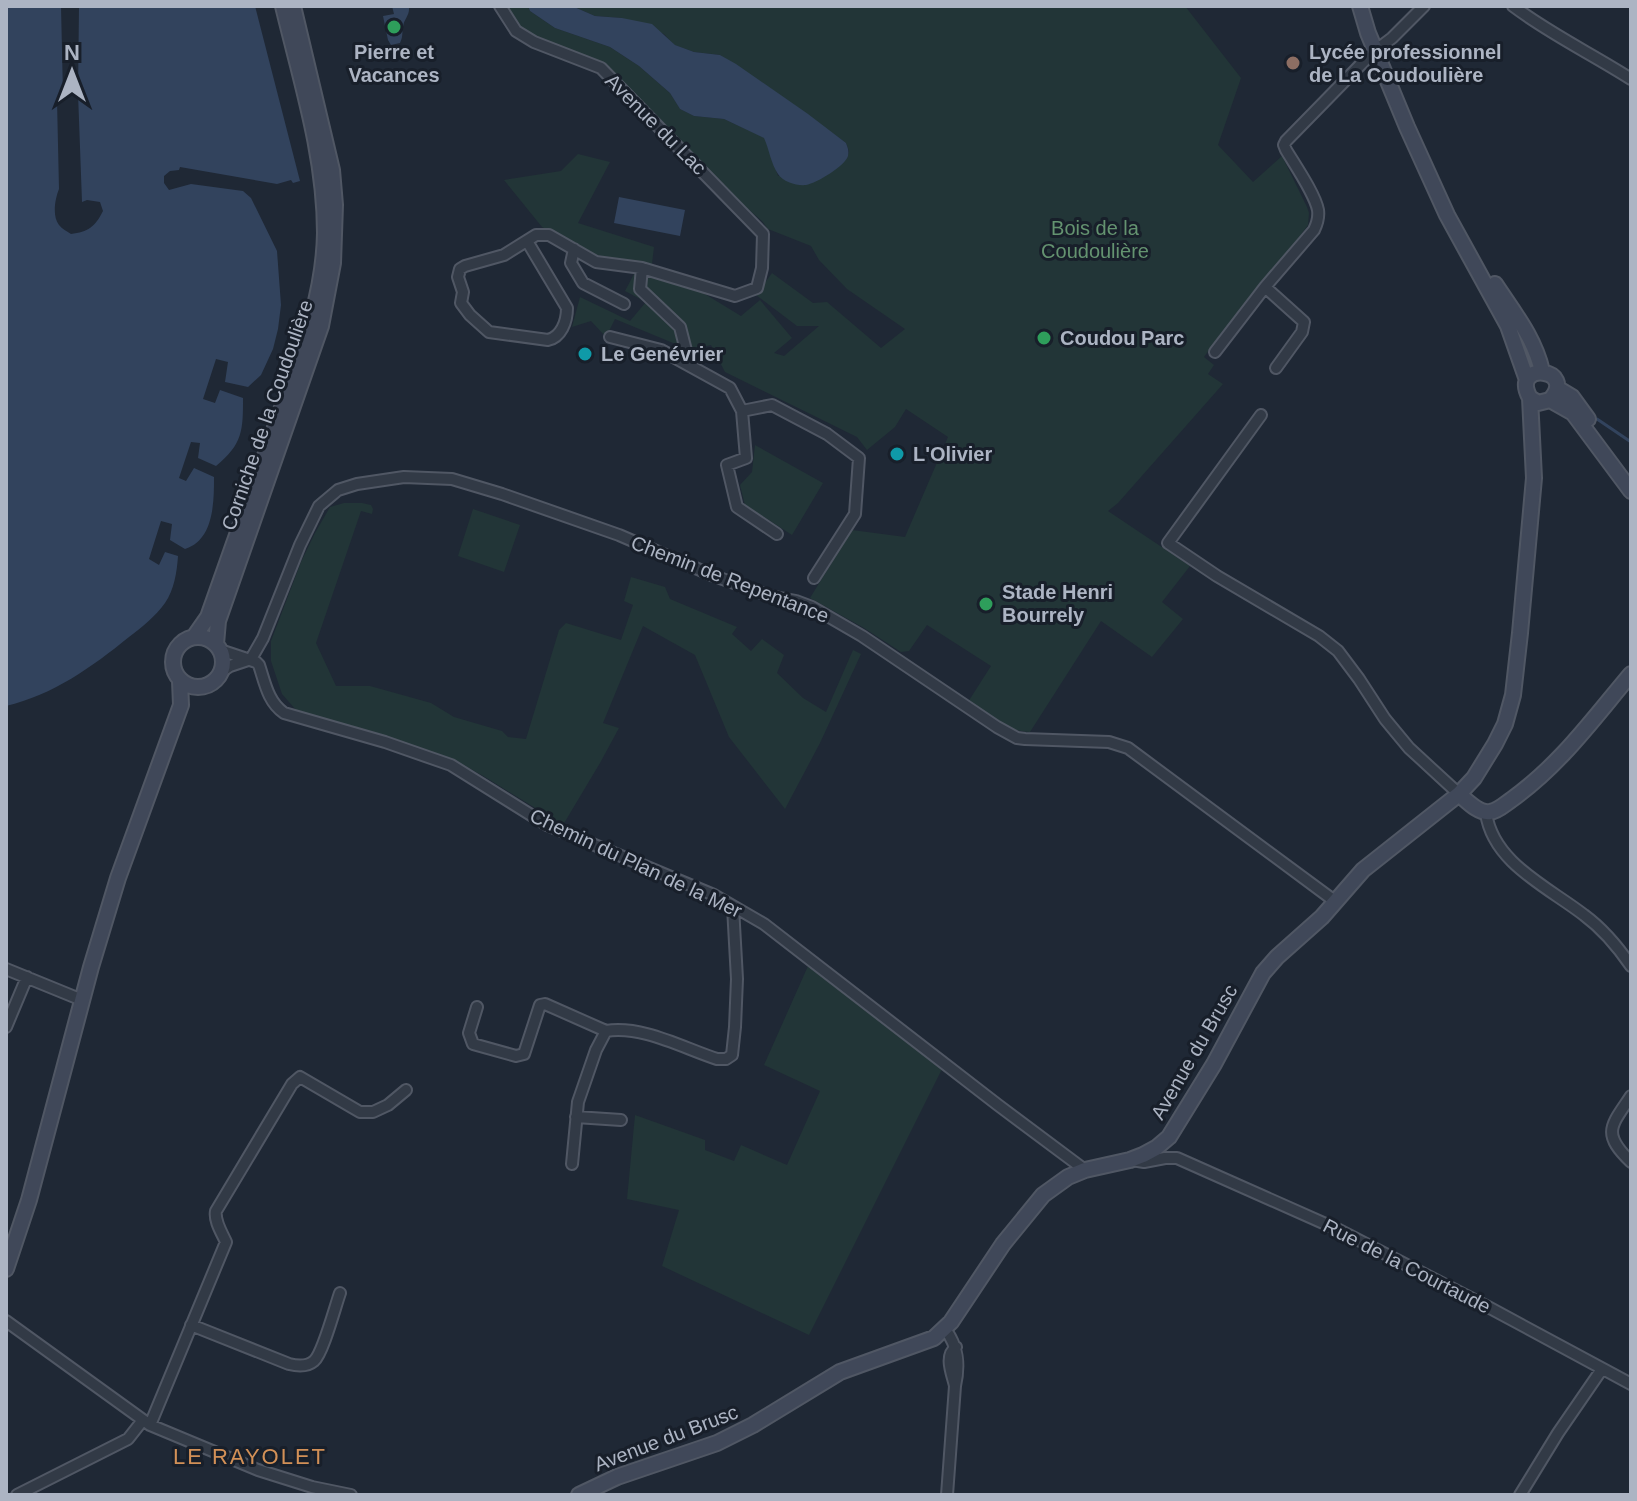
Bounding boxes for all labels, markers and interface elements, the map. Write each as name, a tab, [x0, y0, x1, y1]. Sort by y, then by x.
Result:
marker: Pierre et Vacances	[385, 18, 403, 36]
north arrow	[32, 32, 112, 112]
text: N	[64, 40, 80, 65]
place label: Pierre et Vacances	[348, 41, 440, 86]
place label: Lycée professionnel de La Coudoulière	[1309, 41, 1502, 86]
marker: Lycée professionnel de La Coudoulière	[1284, 54, 1302, 72]
street label: Avenue du Lac	[601, 69, 711, 179]
park label: Bois de la Coudoulière	[1041, 217, 1149, 262]
street label: Corniche de la Coudoulière	[217, 297, 317, 533]
place label: Coudou Parc	[1060, 327, 1184, 349]
marker: Coudou Parc	[1035, 329, 1053, 347]
place label: Le Genévrier	[601, 343, 724, 365]
marker: Le Genévrier	[576, 345, 594, 363]
place label: L'Olivier	[913, 443, 992, 465]
marker: L'Olivier	[888, 445, 906, 463]
street label: Chemin de Repentance	[628, 531, 832, 627]
place label: Stade Henri Bourrely	[1002, 581, 1113, 626]
marker: Stade Henri Bourrely	[977, 595, 995, 613]
street label: Chemin du Plan de la Mer	[527, 804, 746, 922]
street label: Avenue du Brusc	[1146, 981, 1242, 1123]
street label: Rue de la Courtaude	[1320, 1214, 1494, 1318]
street label: Avenue du Brusc	[591, 1401, 741, 1475]
district label: LE RAYOLET	[173, 1444, 327, 1469]

